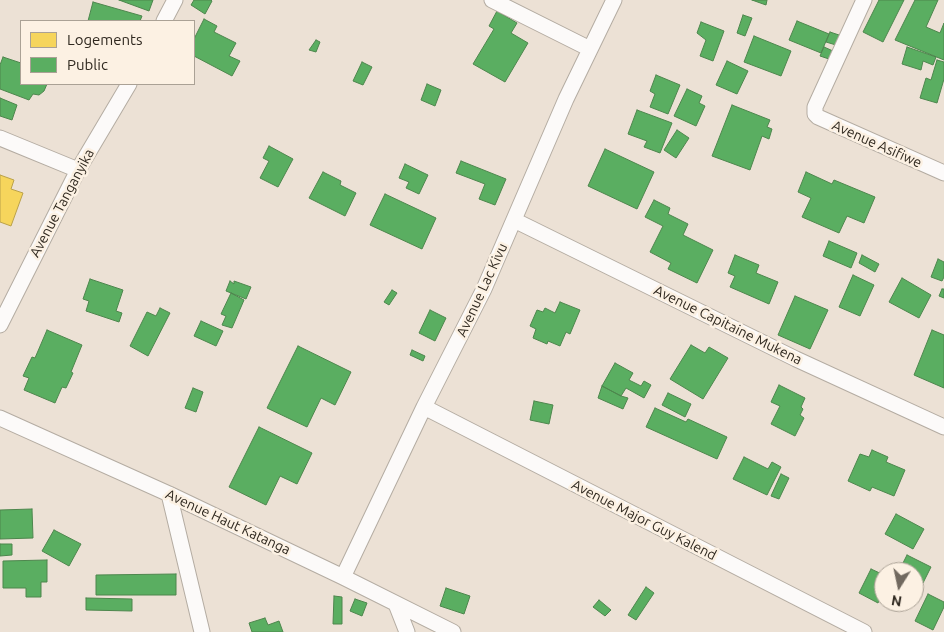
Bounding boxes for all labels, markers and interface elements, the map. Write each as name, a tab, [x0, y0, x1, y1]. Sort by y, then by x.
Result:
legend	[20, 20, 195, 85]
text: Logements	[67, 31, 143, 48]
text: Public	[67, 56, 108, 73]
street label: Avenue Asifiwe	[830, 117, 924, 171]
street label: Avenue Tanganyika	[26, 146, 98, 260]
street label: Avenue Lac Kivu	[453, 240, 511, 340]
street label: Avenue Capitaine Mukena	[651, 282, 805, 368]
street label: Avenue Major Guy Kalend	[569, 476, 719, 564]
street label: Avenue Haut Katanga	[163, 486, 293, 558]
north arrow	[874, 562, 924, 612]
text: N	[890, 592, 903, 610]

